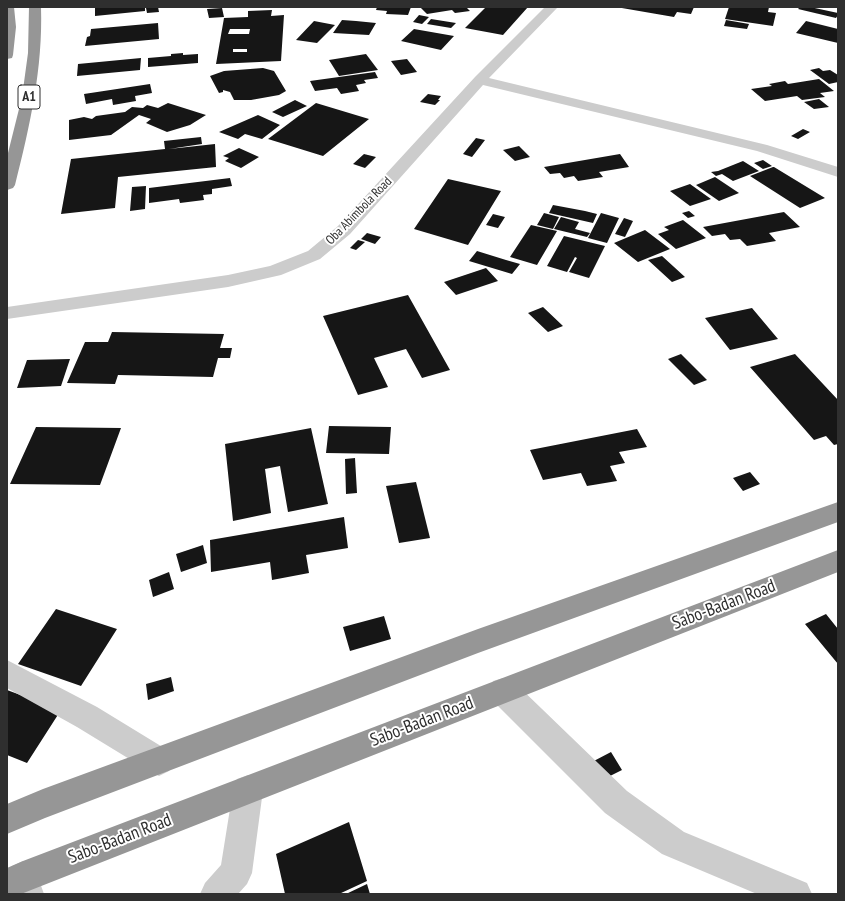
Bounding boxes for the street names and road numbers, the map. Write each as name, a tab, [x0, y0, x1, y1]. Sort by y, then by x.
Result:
road number: A1	[18, 85, 40, 109]
street label: Oba Abimbola Road	[323, 174, 395, 248]
street label: Sabo-Badan Road	[669, 575, 779, 635]
street label: Sabo-Badan Road	[367, 692, 477, 752]
street label: Sabo-Badan Road	[65, 809, 175, 869]

